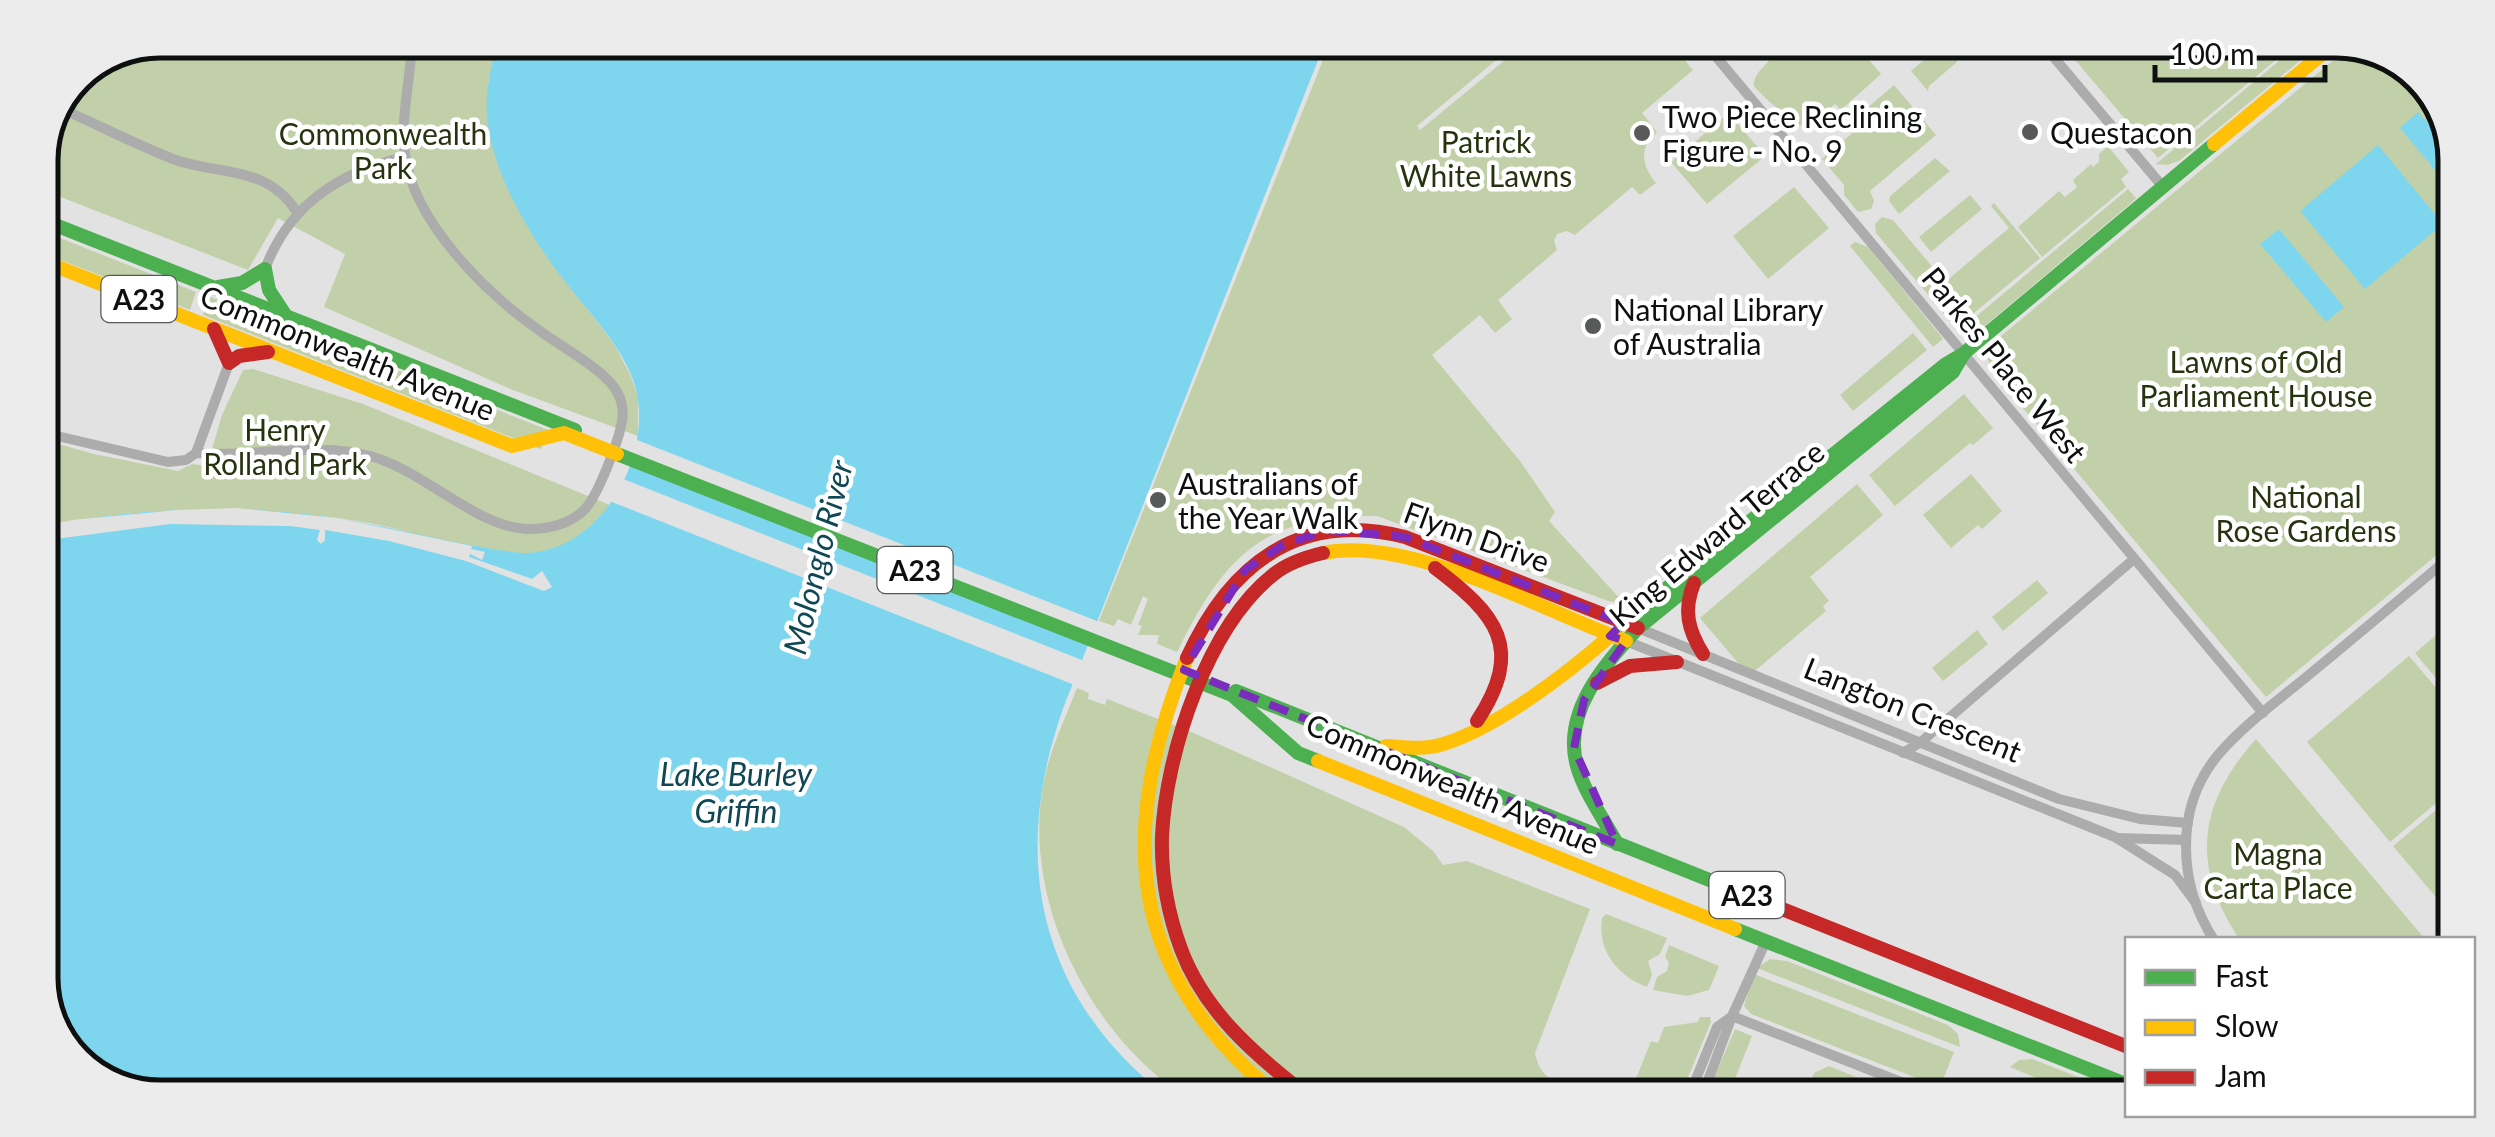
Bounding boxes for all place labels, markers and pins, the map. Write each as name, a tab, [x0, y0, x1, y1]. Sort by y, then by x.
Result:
place label: Two Piece Reclining Figure - No. 9	[1662, 98, 1922, 168]
place label: Questacon	[2050, 114, 2193, 150]
marker: Questacon	[2019, 121, 2041, 143]
marker: Two Piece Reclining Figure - No. 9	[1631, 122, 1653, 144]
place label: National Library of Australia	[1613, 291, 1824, 361]
marker: National Library of Australia	[1582, 315, 1604, 337]
place label: Australians of the Year Walk	[1178, 465, 1359, 535]
marker: Australians of the Year Walk	[1147, 489, 1169, 511]

